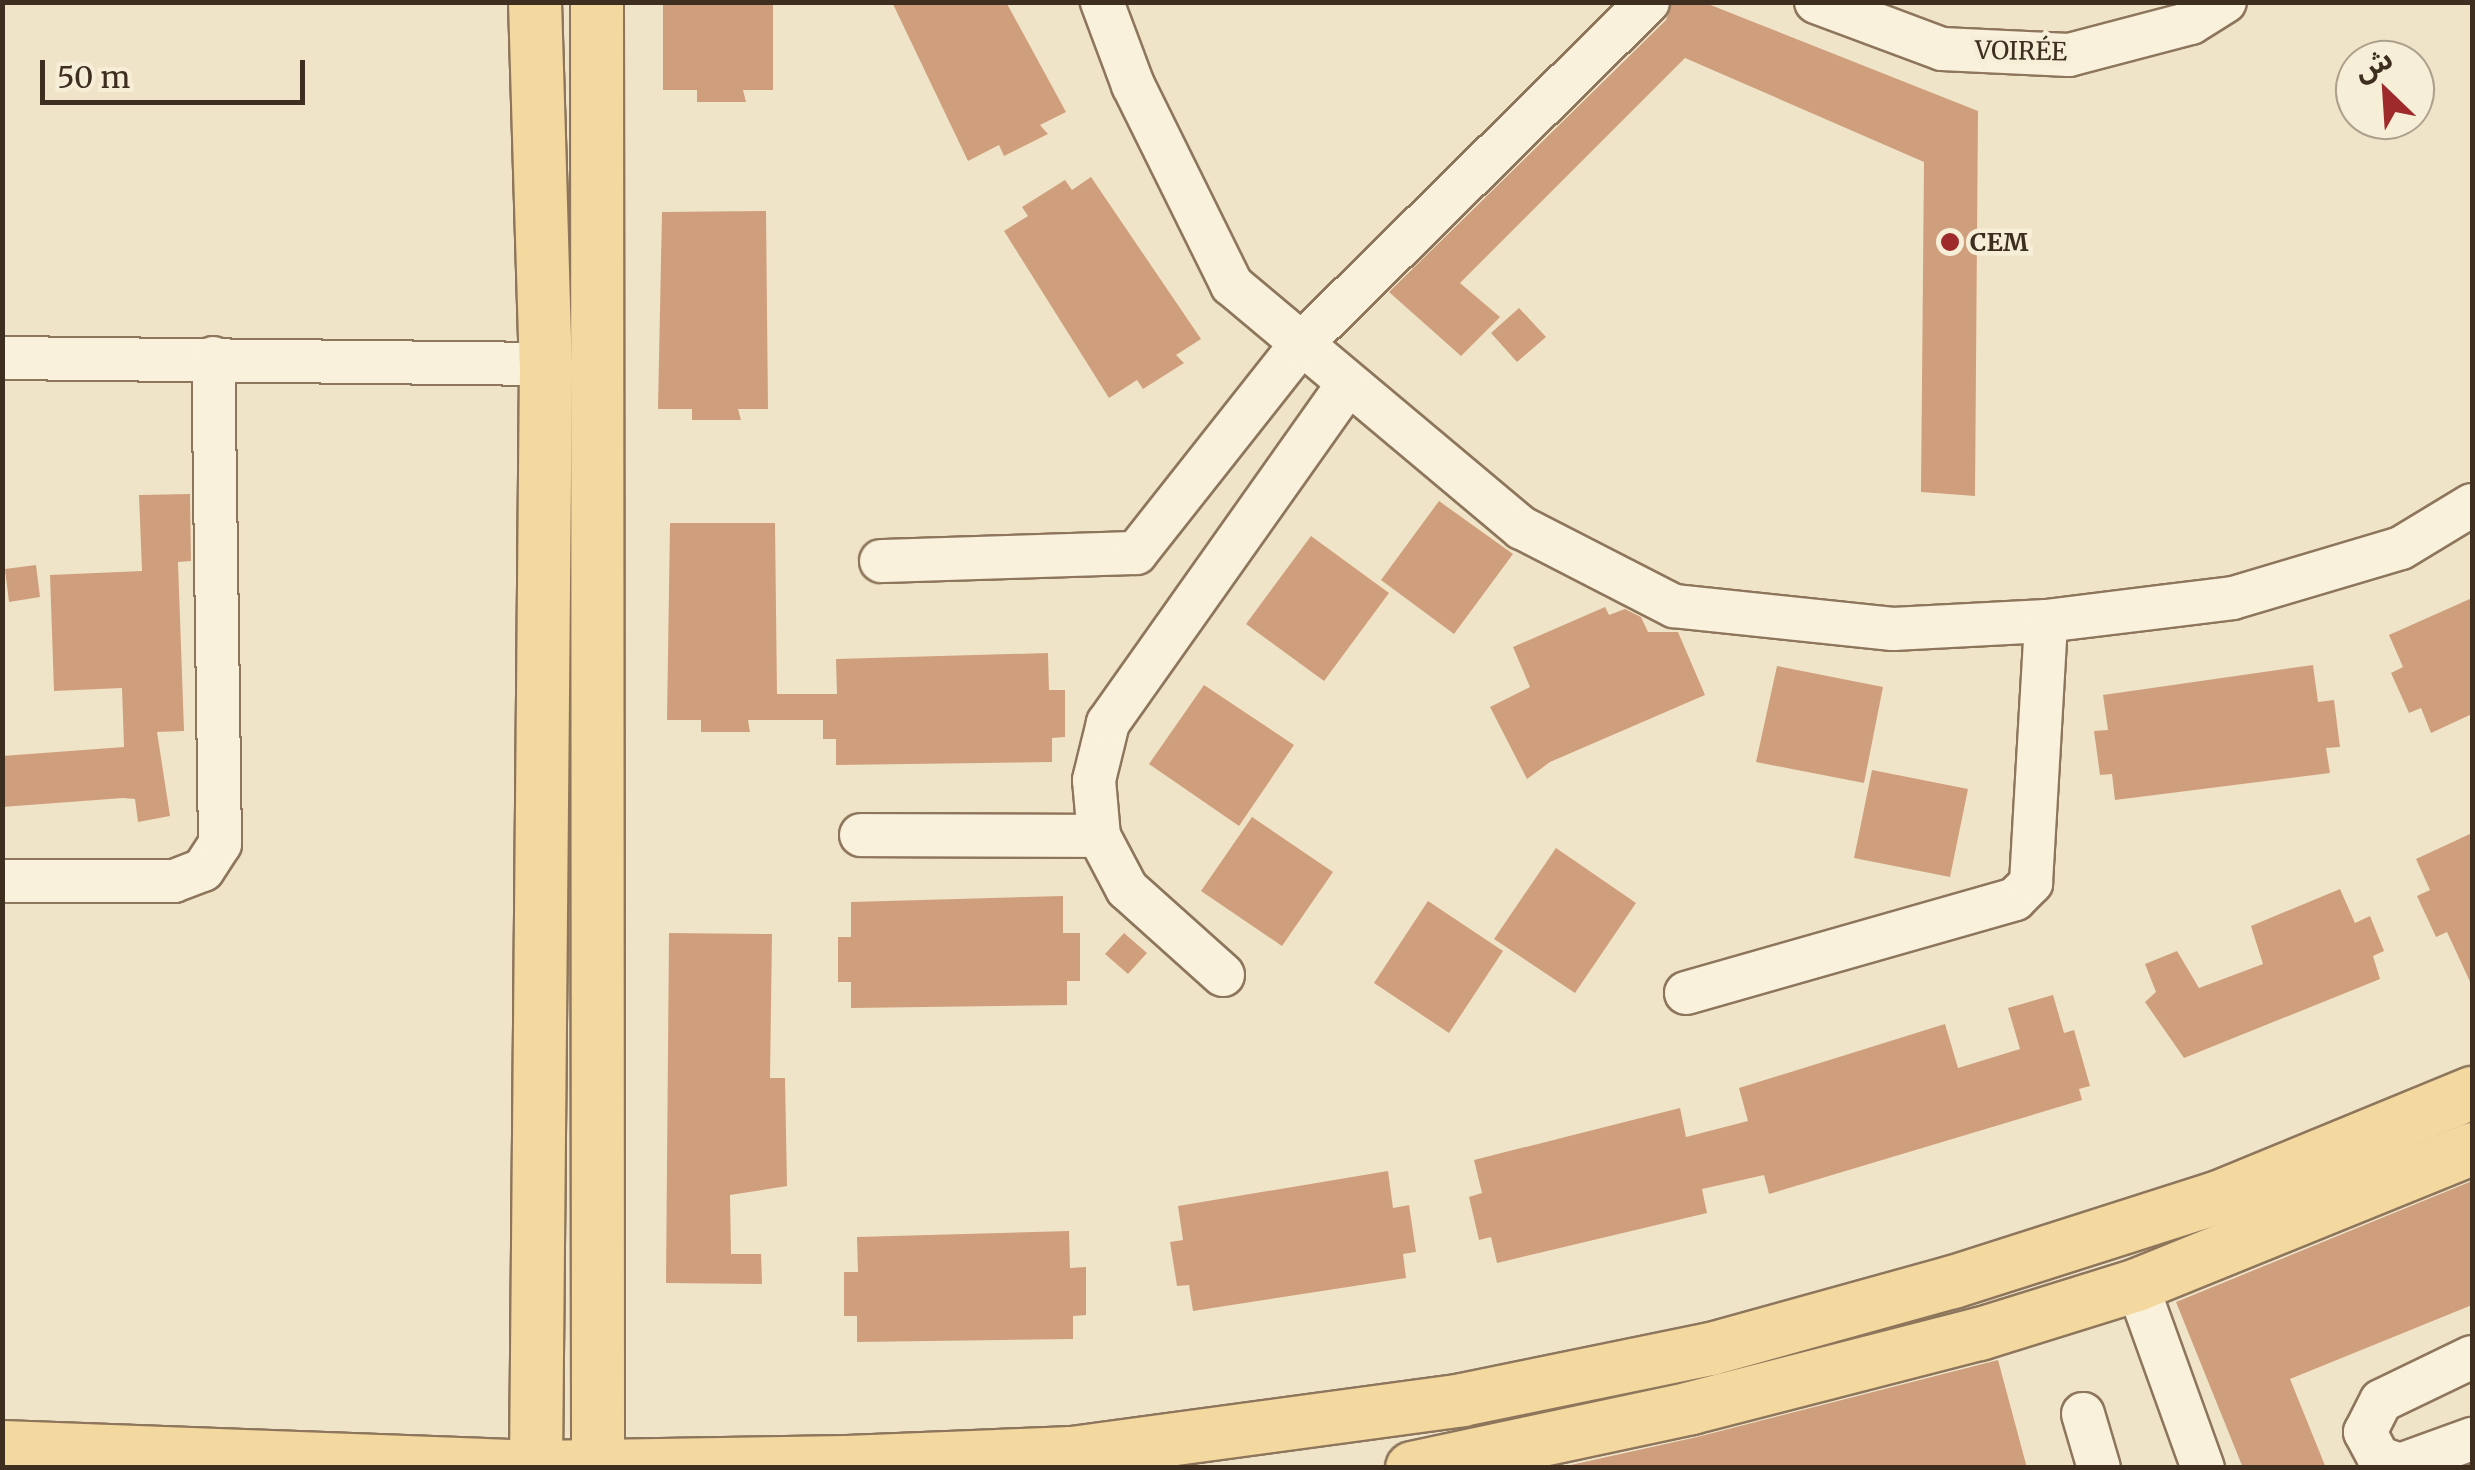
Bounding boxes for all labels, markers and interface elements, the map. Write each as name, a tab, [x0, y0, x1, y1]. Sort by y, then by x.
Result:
street label: VOIRÉE	[1975, 35, 2067, 67]
scale bar	[45, 40, 310, 102]
north arrow	[2335, 40, 2435, 140]
text: ش	[2348, 40, 2398, 89]
text: 50 m	[57, 58, 130, 96]
place label: CEM	[1970, 227, 2029, 257]
marker: CEM	[1939, 231, 1961, 253]

